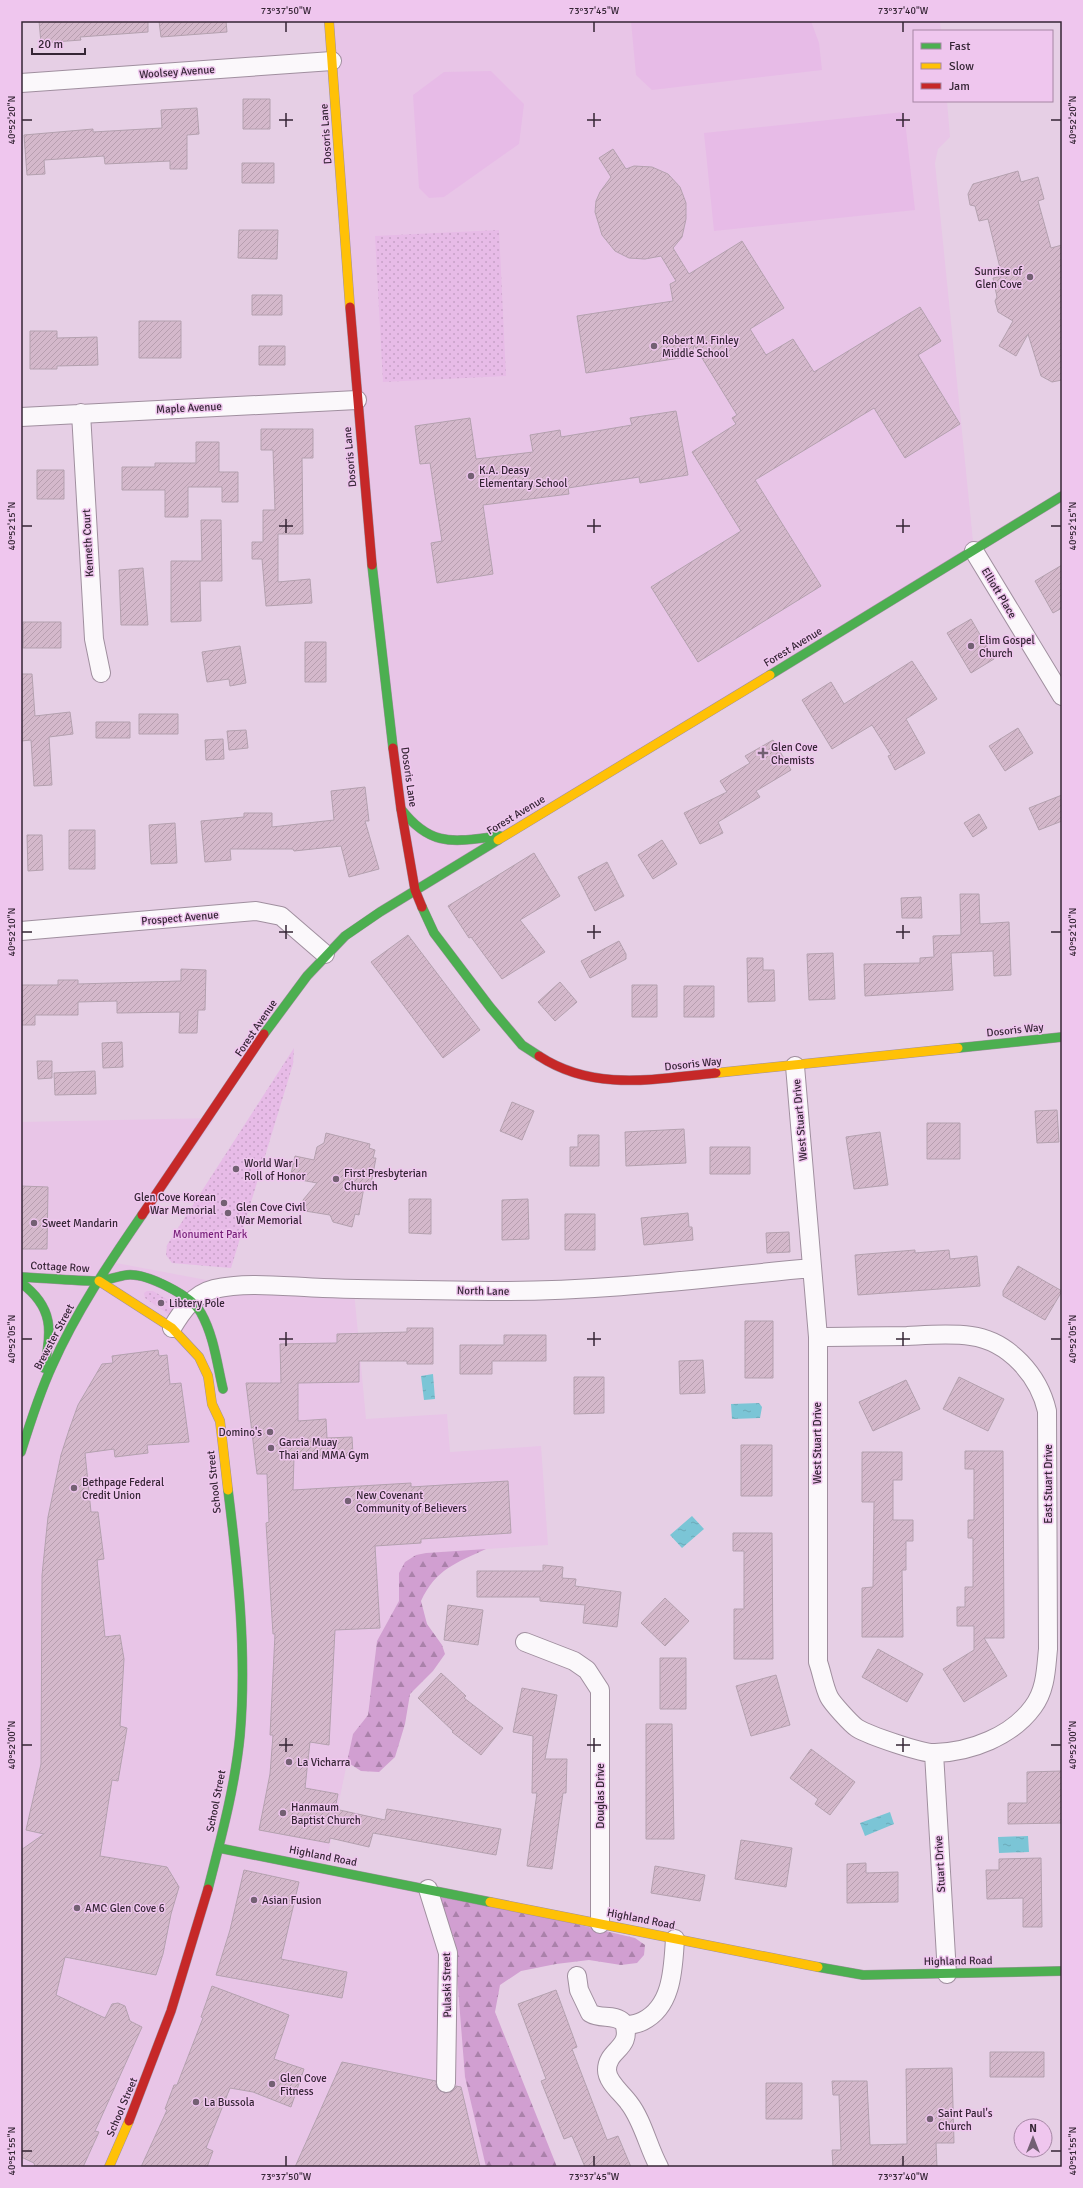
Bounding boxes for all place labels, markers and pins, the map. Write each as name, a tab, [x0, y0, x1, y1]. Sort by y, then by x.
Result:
place label: Sunrise of Glen Cove	[975, 265, 1023, 291]
marker: Sunrise of Glen Cove	[1025, 272, 1035, 282]
place label: Robert M. Finley Middle School	[662, 334, 739, 360]
marker: Robert M. Finley Middle School	[649, 341, 659, 351]
place label: K.A. Deasy Elementary School	[479, 464, 567, 490]
marker: K.A. Deasy Elementary School	[466, 471, 476, 481]
place label: Elim Gospel Church	[979, 634, 1035, 660]
marker: Elim Gospel Church	[966, 641, 976, 651]
place label: Glen Cove Chemists	[771, 741, 818, 767]
marker: Glen Cove Chemists	[758, 748, 768, 758]
place label: World War I Roll of Honor	[244, 1157, 306, 1183]
marker: World War I Roll of Honor	[231, 1164, 241, 1174]
place label: First Presbyterian Church	[344, 1167, 427, 1193]
marker: First Presbyterian Church	[331, 1174, 341, 1184]
place label: Glen Cove Korean War Memorial	[134, 1191, 216, 1217]
marker: Glen Cove Korean War Memorial	[219, 1198, 229, 1208]
place label: Glen Cove Civil War Memorial	[236, 1201, 306, 1227]
marker: Glen Cove Civil War Memorial	[223, 1208, 233, 1218]
place label: Sweet Mandarin	[42, 1217, 118, 1230]
marker: Sweet Mandarin	[29, 1218, 39, 1228]
place label: Libtery Pole	[169, 1297, 225, 1310]
marker: Libtery Pole	[156, 1298, 166, 1308]
place label: Domino's	[219, 1426, 262, 1439]
marker: Domino's	[265, 1427, 275, 1437]
place label: Garcia Muay Thai and MMA Gym	[279, 1436, 369, 1462]
marker: Garcia Muay Thai and MMA Gym	[266, 1443, 276, 1453]
place label: Bethpage Federal Credit Union	[82, 1476, 164, 1502]
marker: Bethpage Federal Credit Union	[69, 1483, 79, 1493]
place label: New Covenant Community of Believers	[356, 1489, 467, 1515]
marker: New Covenant Community of Believers	[343, 1496, 353, 1506]
place label: La Vicharra	[297, 1756, 351, 1769]
marker: La Vicharra	[284, 1757, 294, 1767]
place label: Hanmaum Baptist Church	[291, 1801, 361, 1827]
marker: Hanmaum Baptist Church	[278, 1808, 288, 1818]
place label: Asian Fusion	[262, 1894, 322, 1907]
marker: Asian Fusion	[249, 1895, 259, 1905]
place label: AMC Glen Cove 6	[85, 1902, 165, 1915]
marker: AMC Glen Cove 6	[72, 1903, 82, 1913]
place label: Glen Cove Fitness	[280, 2072, 327, 2098]
marker: Glen Cove Fitness	[267, 2079, 277, 2089]
place label: La Bussola	[204, 2096, 255, 2109]
marker: La Bussola	[191, 2097, 201, 2107]
place label: Saint Paul's Church	[938, 2107, 993, 2133]
marker: Saint Paul's Church	[925, 2114, 935, 2124]

